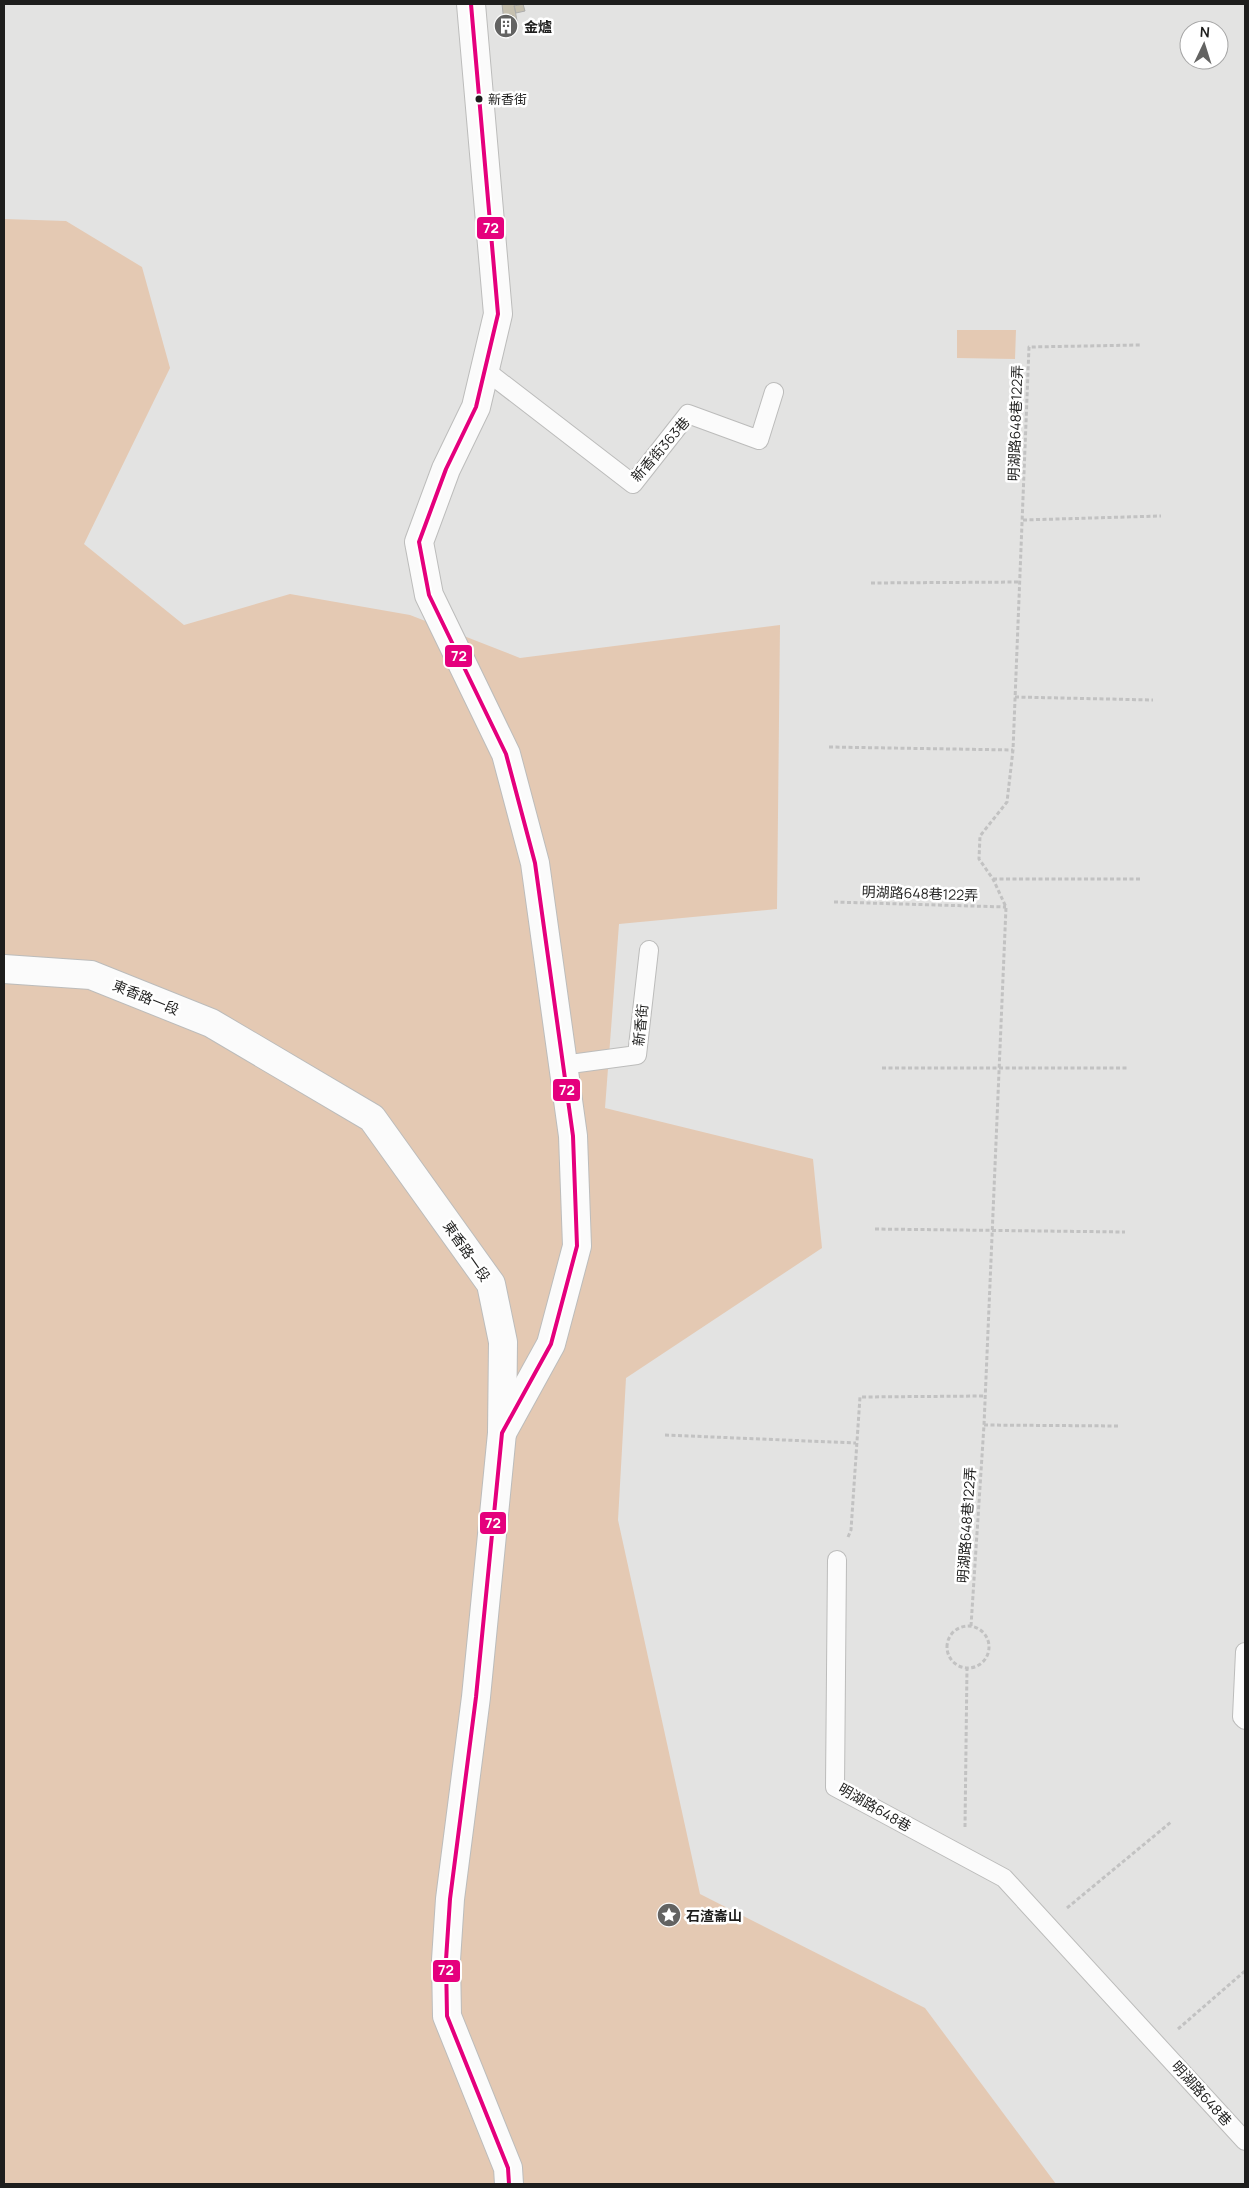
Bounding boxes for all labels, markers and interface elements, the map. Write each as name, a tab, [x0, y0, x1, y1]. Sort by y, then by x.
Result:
building icon: 金爐	[493, 13, 519, 39]
place label: 金爐	[524, 17, 552, 36]
north arrow	[1179, 20, 1229, 70]
text: N	[1199, 22, 1211, 41]
place label: 新香街	[488, 90, 527, 108]
marker: 新香街	[474, 94, 484, 104]
line badge: 72	[476, 216, 505, 240]
text: 72	[483, 218, 499, 237]
street label: 明湖路648巷122弄	[1003, 364, 1027, 482]
street label: 新香街363巷	[627, 413, 693, 485]
line badge: 72	[444, 644, 473, 668]
text: 72	[451, 646, 467, 665]
street label: 明湖路648巷122弄	[861, 881, 979, 905]
street label: 東香路一段	[110, 975, 182, 1019]
street label: 新香街	[628, 1003, 652, 1047]
line badge: 72	[552, 1078, 581, 1102]
text: 72	[559, 1080, 575, 1099]
street label: 東香路一段	[439, 1217, 495, 1285]
street label: 明湖路648巷122弄	[952, 1466, 980, 1584]
line badge: 72	[479, 1511, 507, 1535]
text: 72	[485, 1513, 501, 1532]
street label: 明湖路648巷	[835, 1779, 915, 1835]
place icon: 石渣崙山	[656, 1902, 682, 1928]
place label: 石渣崙山	[686, 1906, 742, 1925]
line badge: 72	[432, 1959, 461, 1983]
text: 72	[438, 1960, 454, 1979]
street label: 明湖路648巷	[1168, 2057, 1236, 2129]

